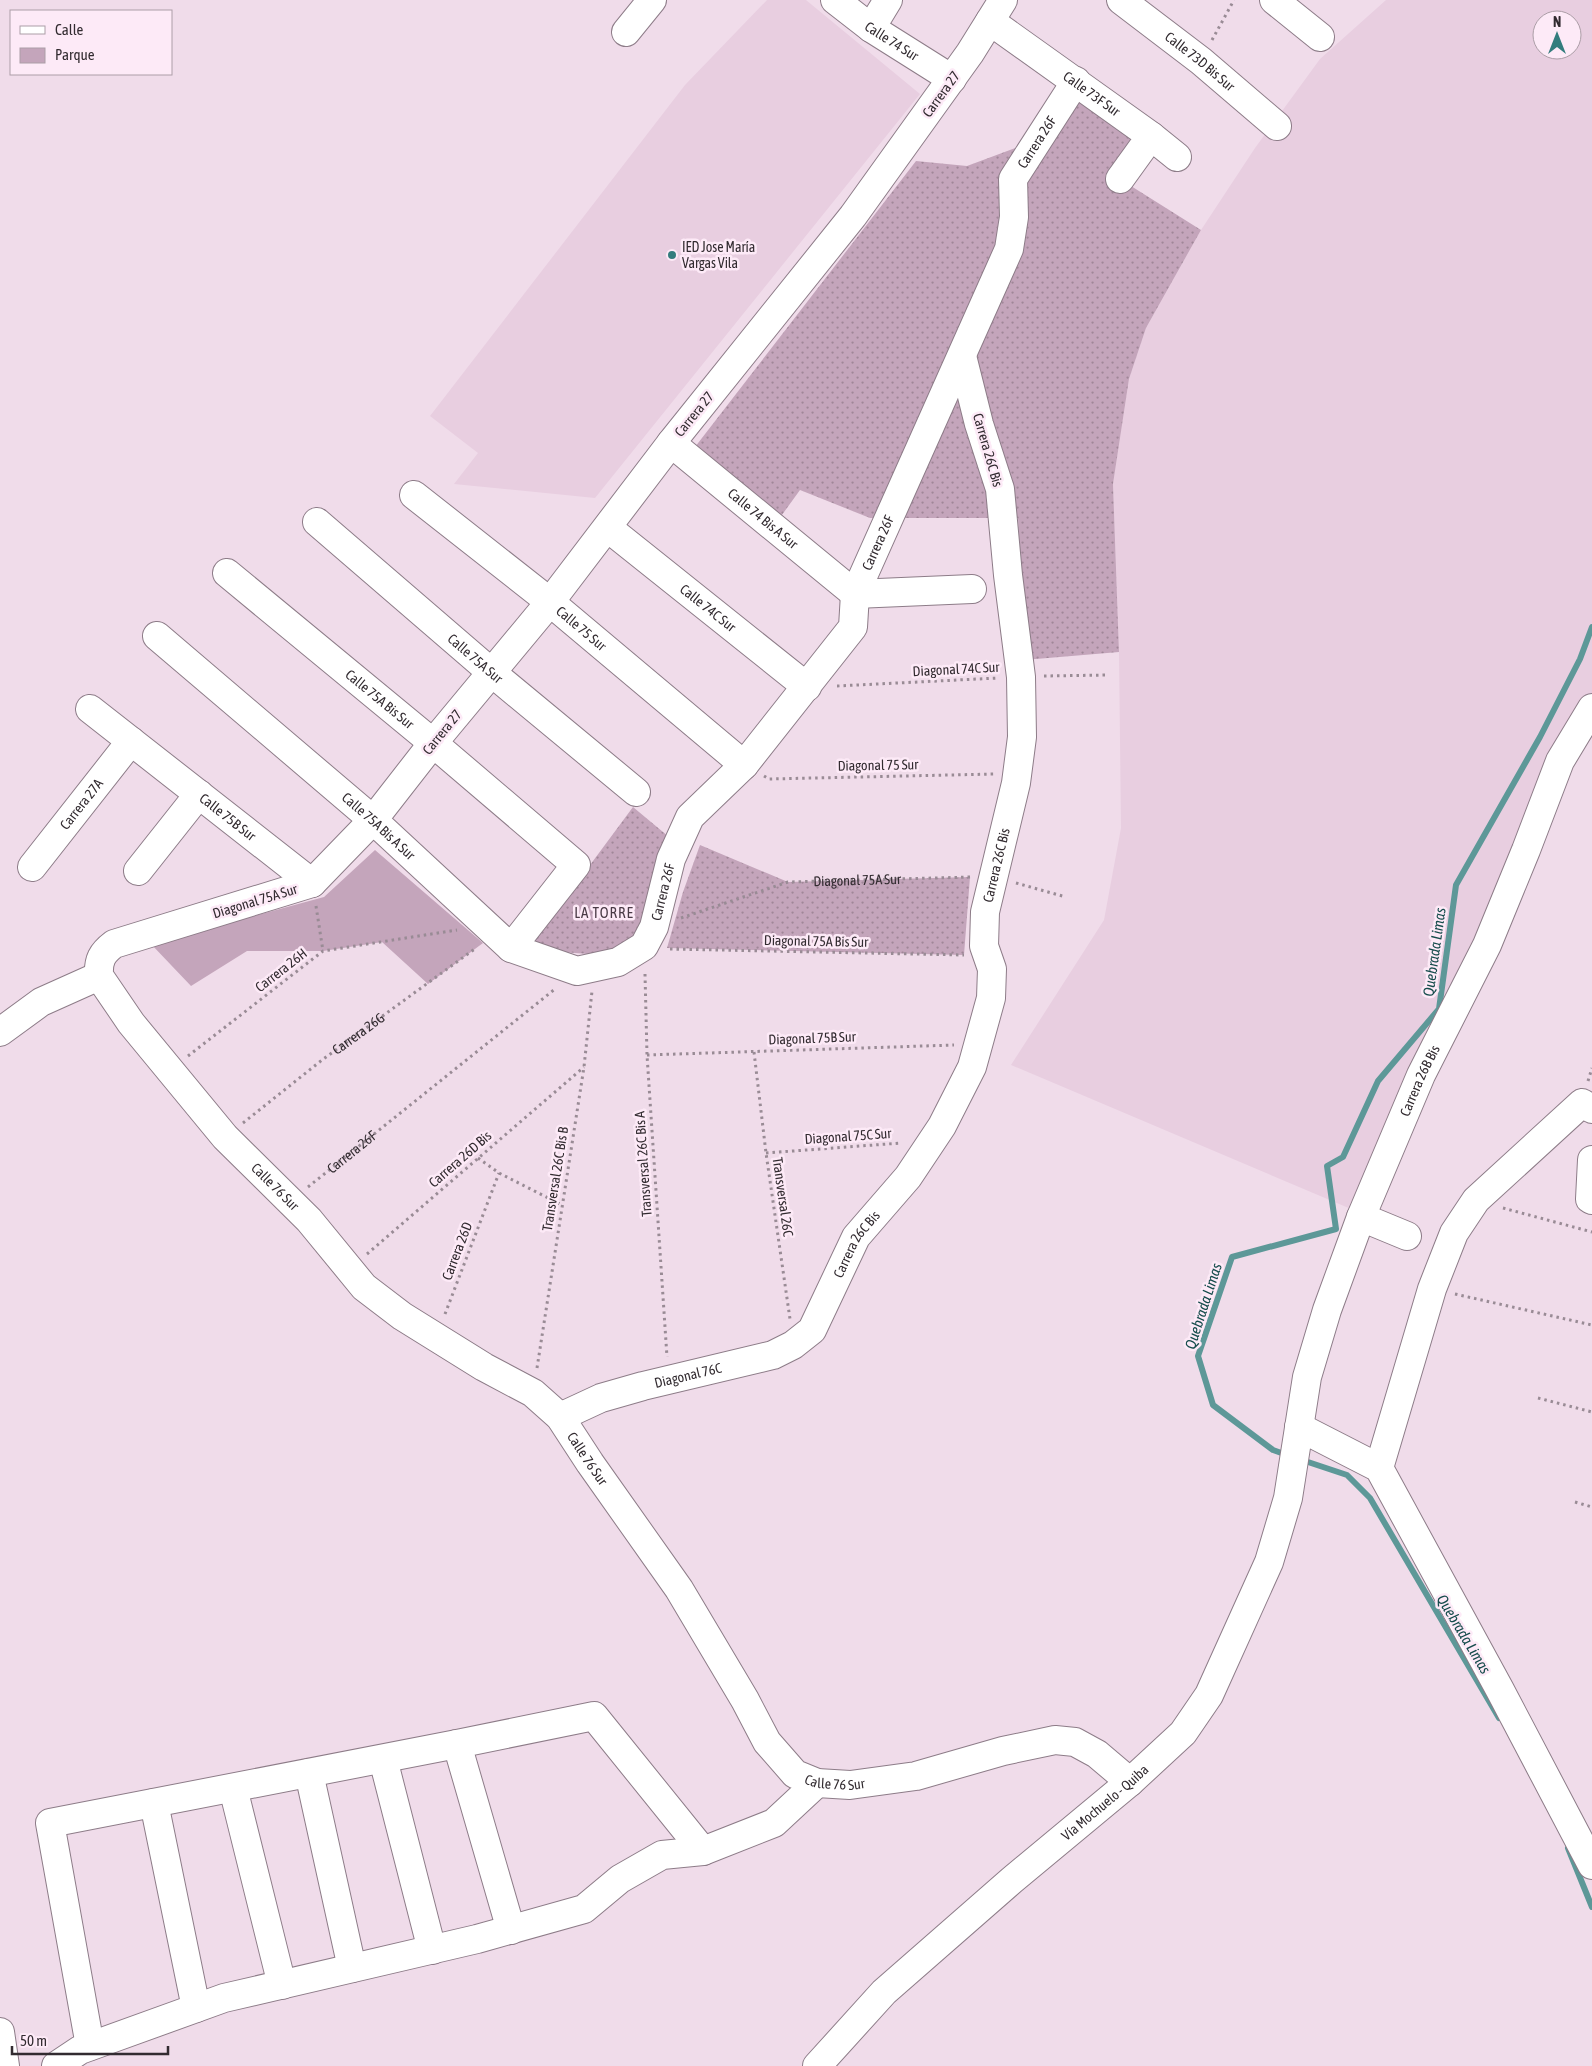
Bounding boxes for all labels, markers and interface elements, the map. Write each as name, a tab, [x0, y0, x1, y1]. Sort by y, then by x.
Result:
legend	[10, 10, 172, 75]
north arrow	[1532, 10, 1582, 60]
text: N	[1553, 14, 1561, 30]
street label: Calle 74 Sur	[862, 18, 922, 64]
text: Calle	[55, 21, 84, 38]
street label: Calle 73D Bis Sur	[1162, 29, 1239, 95]
text: Parque	[55, 46, 95, 63]
street label: Carrera 27	[919, 68, 963, 120]
street label: Calle 73F Sur	[1060, 68, 1124, 120]
street label: Carrera 26F	[1014, 113, 1059, 171]
place label: IED Jose María Vargas Vila	[682, 239, 755, 271]
marker: IED Jose María Vargas Vila	[666, 249, 678, 261]
street label: Carrera 27	[671, 388, 717, 440]
street label: Carrera 26C Bis	[970, 411, 1006, 489]
street label: Calle 74 Bis A Sur	[725, 485, 802, 552]
street label: Carrera 26F	[859, 512, 897, 573]
street label: Calle 74C Sur	[677, 581, 740, 635]
street label: Calle 75 Sur	[553, 603, 610, 654]
street label: Calle 75A Sur	[445, 630, 507, 687]
street label: Diagonal 74C Sur	[912, 659, 1001, 679]
street label: Calle 75A Bis Sur	[342, 666, 418, 732]
street label: Carrera 27	[419, 706, 465, 758]
street label: Diagonal 75 Sur	[838, 756, 919, 774]
street label: Carrera 27A	[57, 776, 106, 833]
street label: Calle 75A Bis A Sur	[339, 789, 419, 864]
street label: Calle 75B Sur	[196, 790, 260, 844]
street label: Carrera 26C Bis	[980, 826, 1013, 904]
street label: Carrera 26F	[648, 861, 678, 922]
street label: Diagonal 75A Sur	[813, 871, 902, 889]
street label: Diagonal 75A Sur	[211, 880, 300, 921]
district label: LA TORRE	[574, 904, 634, 921]
water label: Quebrada Limas	[1419, 907, 1449, 997]
street label: Diagonal 75A Bis Sur	[764, 932, 869, 950]
street label: Carrera 26H	[252, 945, 310, 995]
street label: Carrera 26G	[329, 1009, 387, 1058]
street label: Diagonal 75B Sur	[768, 1028, 857, 1048]
street label: Carrera 26B Bis	[1397, 1042, 1443, 1119]
street label: Transversal 26C Bis A	[631, 1111, 655, 1217]
street label: Transversal 26C Bis B	[539, 1125, 571, 1232]
street label: Diagonal 75C Sur	[804, 1125, 893, 1147]
street label: Carrera 26F	[324, 1127, 380, 1177]
street label: Carrera 26D Bis	[426, 1128, 495, 1190]
street label: Transversal 26C	[770, 1156, 797, 1238]
street label: Calle 76 Sur	[248, 1160, 303, 1214]
street label: Carrera 26C Bis	[830, 1208, 883, 1280]
street label: Carrera 26D	[439, 1220, 475, 1282]
water label: Quebrada Limas	[1181, 1261, 1225, 1351]
street label: Diagonal 76C	[653, 1359, 724, 1391]
street label: Calle 76 Sur	[564, 1429, 611, 1489]
water label: Quebrada Limas	[1434, 1591, 1494, 1677]
street label: Vía Mochuelo - Quiba	[1058, 1761, 1152, 1843]
street label: Calle 76 Sur	[802, 1771, 867, 1793]
scale bar	[12, 2024, 169, 2056]
text: 50 m	[20, 2032, 47, 2049]

